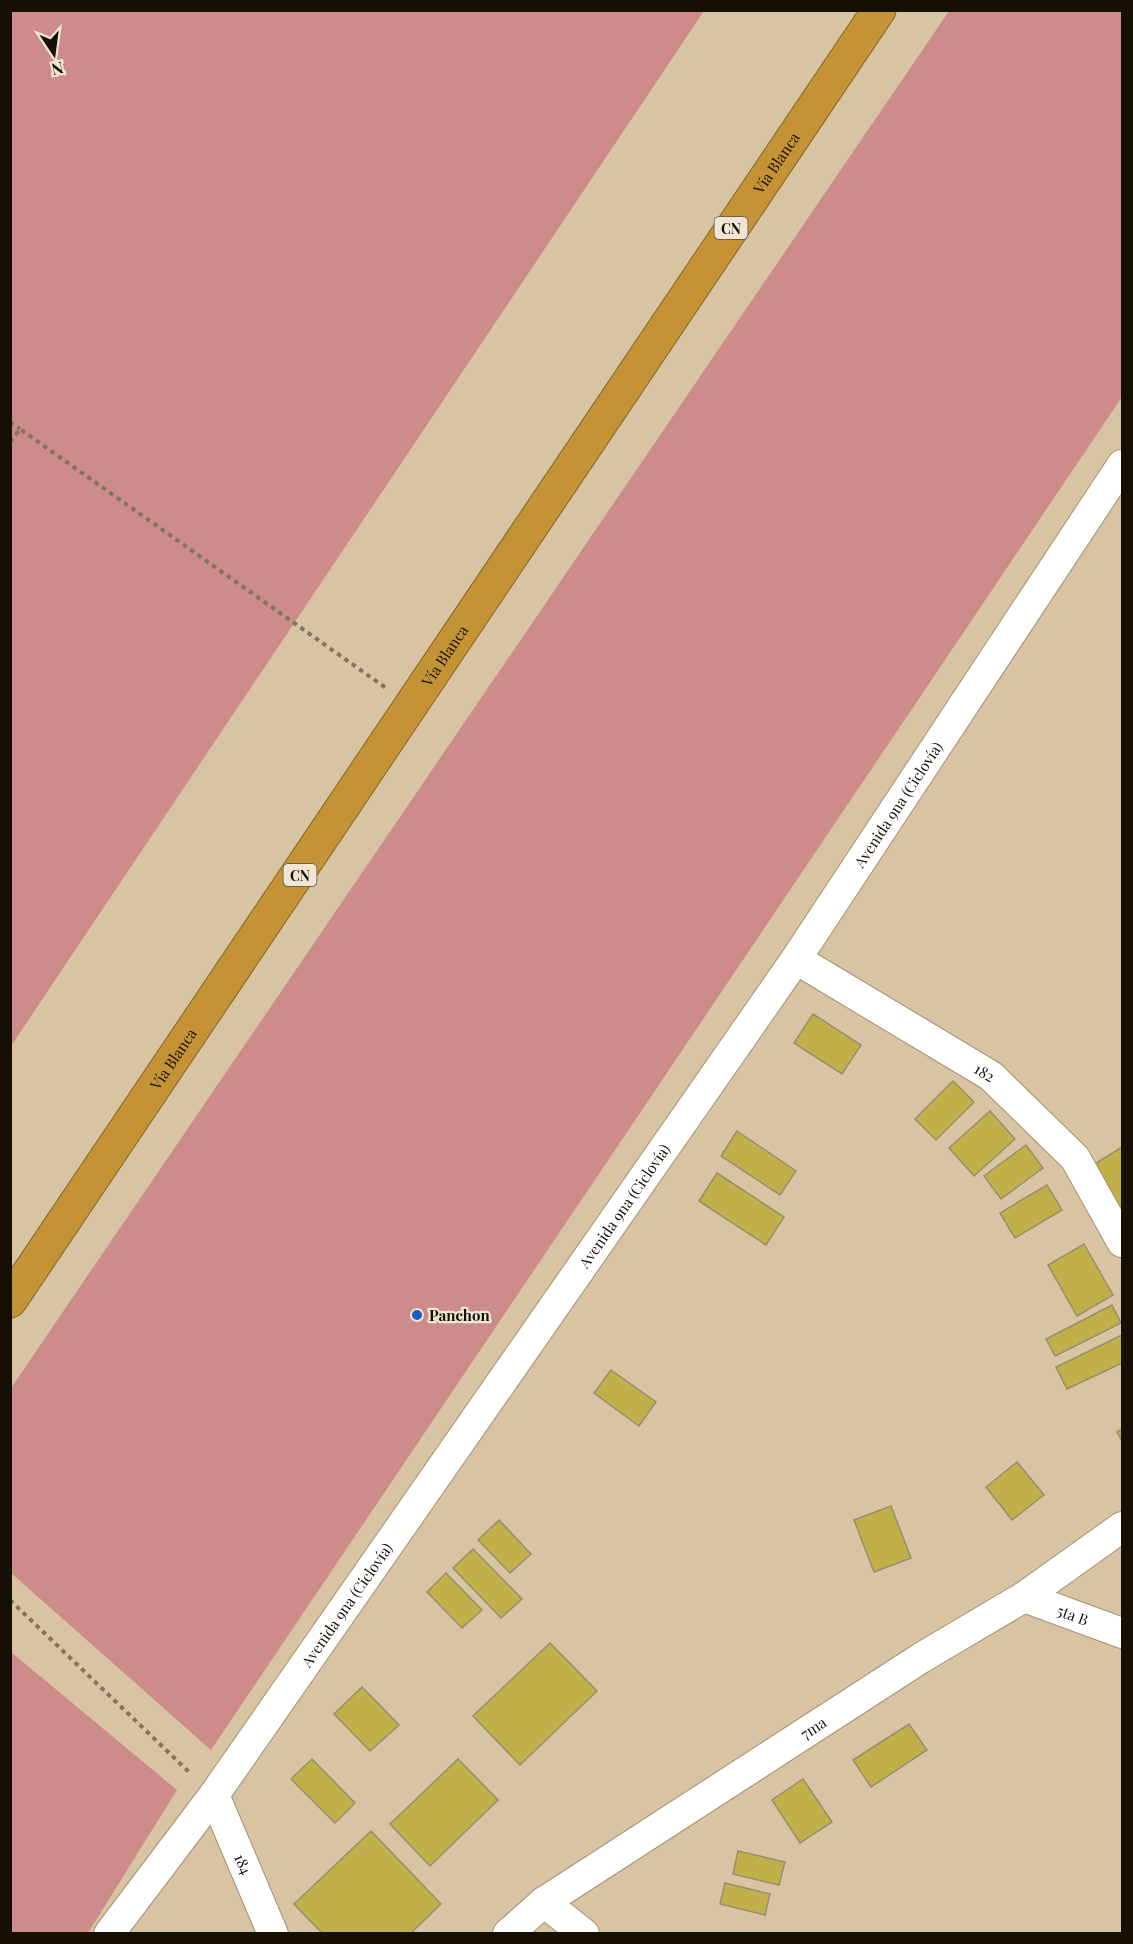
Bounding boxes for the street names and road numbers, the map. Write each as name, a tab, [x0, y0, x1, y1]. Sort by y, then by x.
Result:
street label: Vía Blanca	[748, 128, 804, 198]
road number: CN	[714, 217, 748, 239]
street label: Vía Blanca	[416, 621, 472, 691]
street label: Avenida 9na (Ciclovía)	[849, 738, 947, 872]
road number: CN	[284, 864, 316, 886]
street label: Vía Blanca	[145, 1024, 201, 1094]
street label: 182	[971, 1058, 999, 1086]
street label: Avenida 9na (Ciclovía)	[573, 1140, 674, 1273]
street label: Avenida 9na (Ciclovía)	[296, 1539, 397, 1672]
street label: 5ta B	[1054, 1600, 1091, 1630]
street label: 7ma	[797, 1712, 831, 1743]
street label: 184	[230, 1851, 257, 1878]

